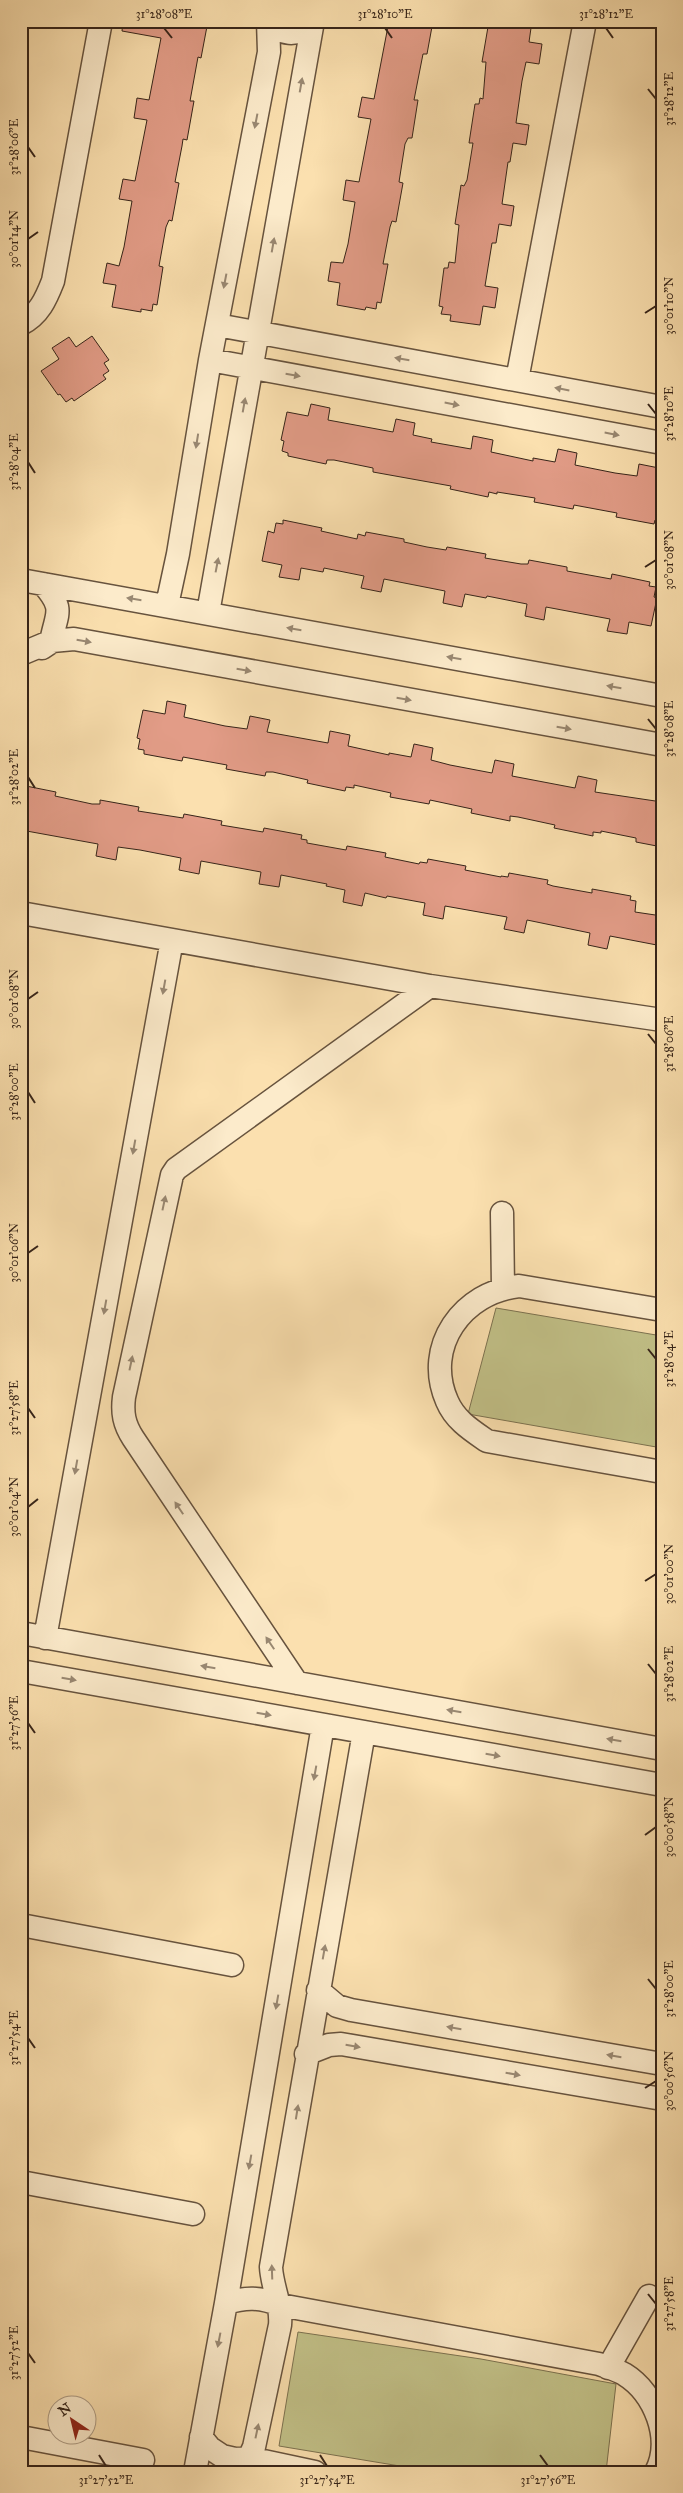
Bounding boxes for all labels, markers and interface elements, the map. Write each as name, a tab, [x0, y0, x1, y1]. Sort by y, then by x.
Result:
text: 31°28'08"E	[136, 7, 193, 21]
text: 31°28'10"E	[357, 7, 413, 21]
text: 31°28'12"E	[579, 7, 633, 21]
text: 31°28'12"E	[662, 72, 676, 126]
one-way arrow	[298, 77, 306, 93]
one-way arrow	[252, 114, 260, 129]
text: 31°28'06"E	[7, 118, 21, 175]
text: 30°01'14"N	[7, 210, 21, 268]
one-way arrow	[269, 237, 277, 253]
one-way arrow	[221, 273, 229, 289]
text: 30°01'10"N	[662, 277, 676, 335]
one-way arrow	[395, 355, 410, 363]
one-way arrow	[285, 371, 301, 379]
one-way arrow	[554, 384, 570, 392]
text: 31°28'10"E	[662, 386, 676, 442]
one-way arrow	[241, 397, 249, 413]
one-way arrow	[445, 401, 461, 409]
one-way arrow	[605, 431, 621, 439]
text: 31°28'04"E	[7, 433, 21, 491]
one-way arrow	[192, 433, 200, 449]
text: 30°01'08"N	[662, 530, 676, 590]
one-way arrow	[214, 557, 222, 573]
one-way arrow	[126, 595, 142, 603]
one-way arrow	[286, 624, 302, 632]
one-way arrow	[77, 637, 93, 645]
one-way arrow	[446, 654, 462, 662]
one-way arrow	[236, 666, 252, 674]
one-way arrow	[605, 683, 621, 691]
one-way arrow	[396, 695, 412, 703]
text: 31°28'08"E	[662, 700, 676, 757]
one-way arrow	[556, 724, 572, 732]
text: 31°28'02"E	[7, 748, 21, 805]
text: 30°01'08"N	[7, 969, 21, 1029]
one-way arrow	[159, 980, 167, 996]
text: 31°28'06"E	[662, 1015, 676, 1072]
text: 31°28'00"E	[7, 1063, 21, 1121]
one-way arrow	[130, 1140, 138, 1156]
one-way arrow	[161, 1195, 169, 1211]
text: 30°01'06"N	[7, 1223, 21, 1283]
one-way arrow	[101, 1300, 109, 1315]
text: 31°28'04"E	[662, 1330, 676, 1388]
one-way arrow	[127, 1355, 135, 1370]
text: 31°27'58"E	[7, 1380, 21, 1436]
one-way arrow	[71, 1459, 79, 1475]
text: 30°01'04"N	[7, 1477, 21, 1537]
one-way arrow	[174, 1501, 184, 1515]
text: 30°01'00"N	[662, 1544, 676, 1604]
one-way arrow	[265, 1636, 275, 1649]
text: 31°28'02"E	[662, 1645, 676, 1702]
one-way arrow	[199, 1663, 215, 1671]
one-way arrow	[62, 1676, 78, 1684]
text: 31°27'56"E	[7, 1695, 21, 1750]
one-way arrow	[445, 1707, 461, 1715]
one-way arrow	[256, 1711, 272, 1719]
one-way arrow	[605, 1736, 621, 1744]
one-way arrow	[485, 1751, 501, 1759]
one-way arrow	[311, 1765, 319, 1781]
text: 30°00'58"N	[662, 1797, 676, 1857]
one-way arrow	[321, 1943, 329, 1959]
text: 31°28'00"E	[662, 1960, 676, 2018]
one-way arrow	[272, 1995, 280, 2011]
text: 31°27'54"E	[7, 2010, 21, 2066]
one-way arrow	[445, 2024, 461, 2032]
one-way arrow	[345, 2043, 361, 2051]
one-way arrow	[605, 2051, 621, 2059]
text: 30°00'56"N	[662, 2051, 676, 2111]
one-way arrow	[506, 2070, 522, 2078]
one-way arrow	[293, 2104, 301, 2120]
one-way arrow	[245, 2155, 253, 2171]
one-way arrow	[268, 2264, 276, 2280]
text: 31°27'58"E	[662, 2276, 676, 2332]
text: 31°27'52"E	[7, 2325, 21, 2380]
one-way arrow	[215, 2332, 223, 2347]
north arrow	[48, 2396, 98, 2446]
text: N	[55, 2399, 75, 2420]
one-way arrow	[253, 2423, 261, 2439]
text: 31°27'52"E	[79, 2473, 134, 2487]
text: 31°27'54"E	[299, 2473, 355, 2487]
text: 31°27'56"E	[521, 2473, 576, 2487]

